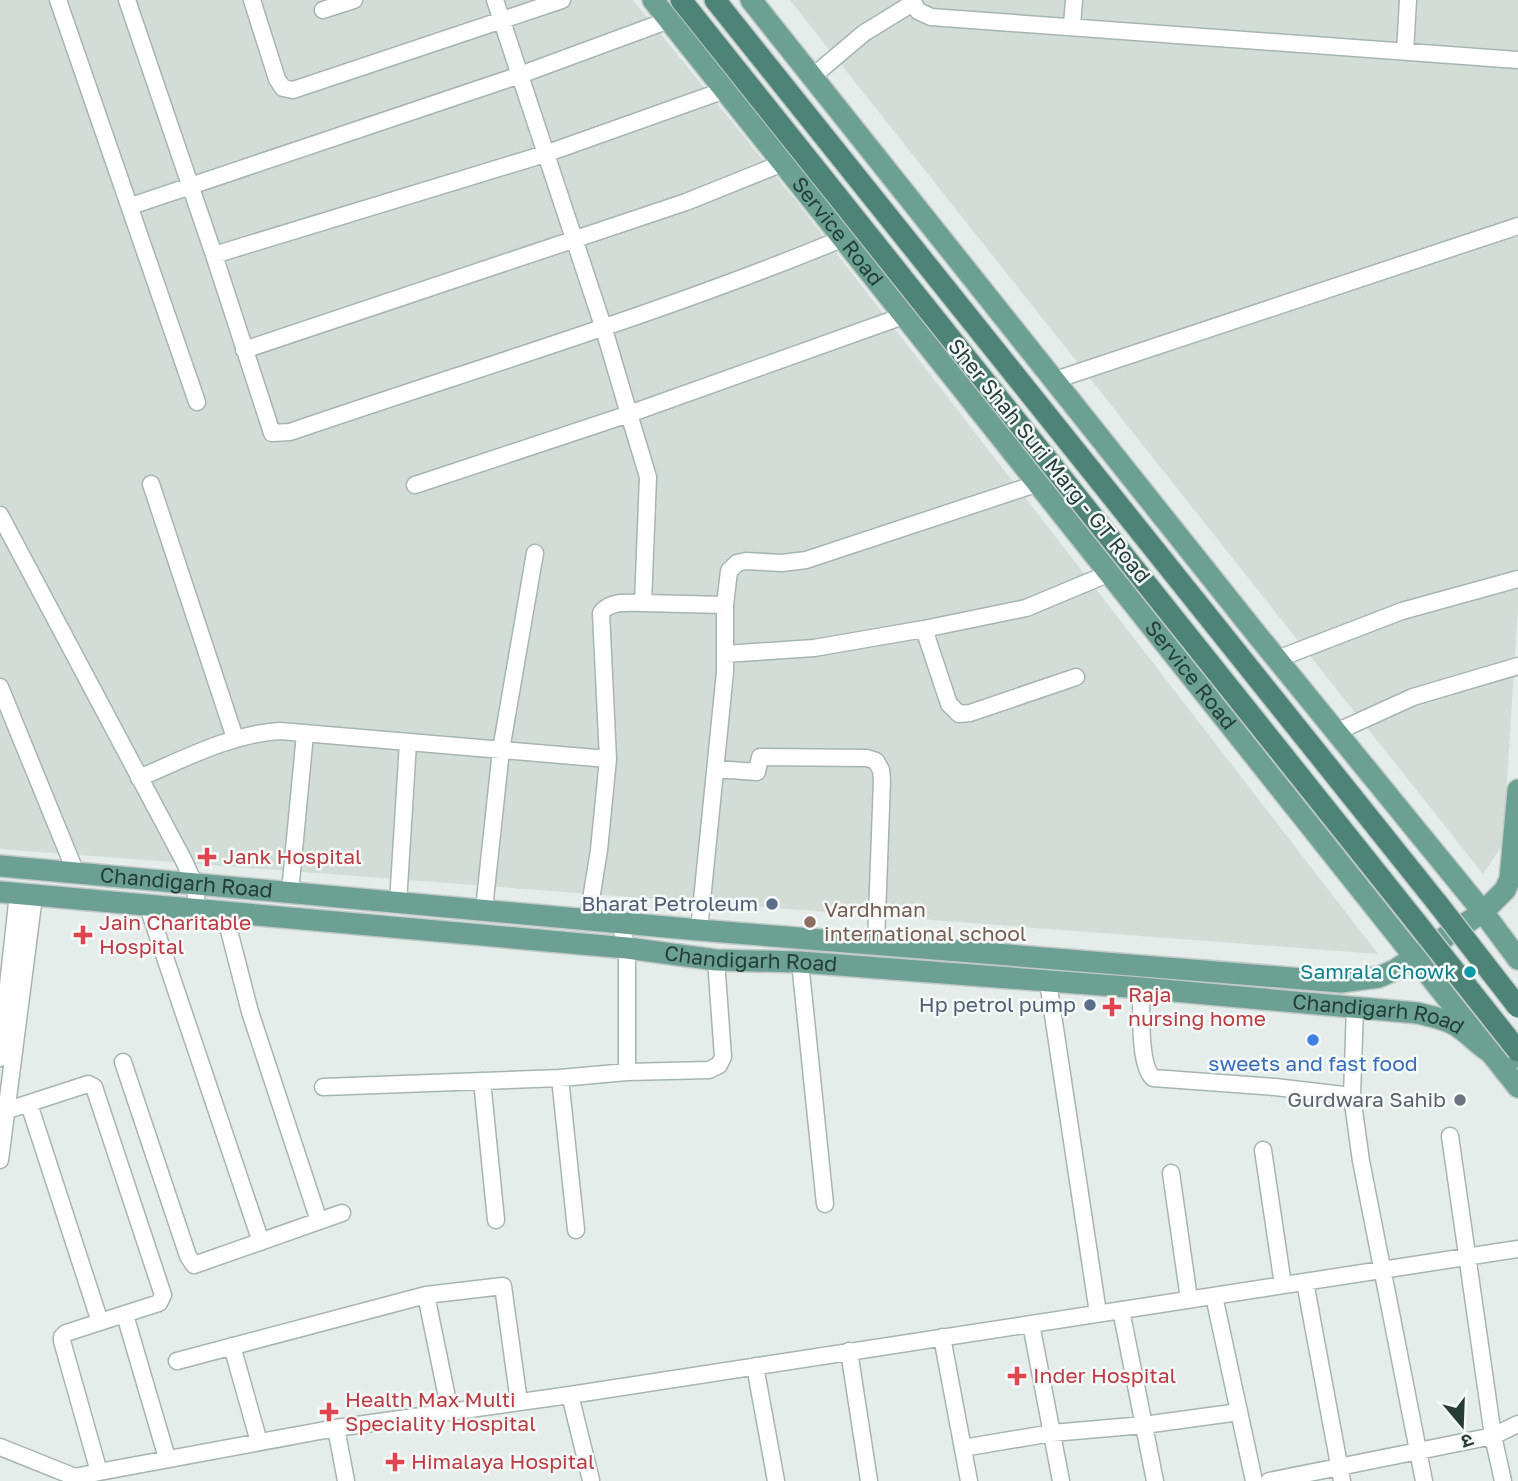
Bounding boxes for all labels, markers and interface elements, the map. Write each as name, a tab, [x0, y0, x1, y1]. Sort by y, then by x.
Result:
street label: Service Road	[787, 171, 889, 291]
street label: Sher Shah Suri Marg - GT Road	[943, 333, 1156, 588]
street label: Service Road	[1140, 615, 1242, 734]
place label: Jank Hospital	[223, 843, 362, 869]
marker: Jank Hospital	[197, 847, 217, 867]
street label: Chandigarh Road	[99, 861, 274, 903]
place label: Bharat Petroleum	[581, 890, 758, 916]
marker: Bharat Petroleum	[764, 896, 780, 912]
place label: Vardhman international school	[824, 896, 1026, 946]
place label: Jain Charitable Hospital	[99, 909, 251, 959]
marker: Vardhman international school	[802, 914, 818, 930]
marker: Jain Charitable Hospital	[73, 925, 93, 945]
street label: Chandigarh Road	[663, 939, 838, 977]
place label: Samrala Chowk	[1300, 958, 1456, 984]
marker: Samrala Chowk	[1462, 964, 1478, 980]
place label: Raja nursing home	[1128, 981, 1266, 1031]
street label: Chandigarh Road	[1291, 988, 1469, 1039]
place label: Hp petrol pump	[919, 991, 1076, 1017]
marker: Hp petrol pump	[1082, 997, 1098, 1013]
marker: Raja nursing home	[1102, 997, 1122, 1017]
marker: sweets and fast food	[1305, 1032, 1321, 1048]
place label: sweets and fast food	[1208, 1050, 1418, 1076]
place label: Gurdwara Sahib	[1287, 1086, 1446, 1112]
marker: Gurdwara Sahib	[1452, 1092, 1468, 1108]
place label: Inder Hospital	[1033, 1362, 1176, 1388]
marker: Inder Hospital	[1007, 1366, 1027, 1386]
place label: Health Max Multi Speciality Hospital	[345, 1386, 536, 1436]
north arrow	[1427, 1390, 1497, 1460]
marker: Health Max Multi Speciality Hospital	[319, 1402, 339, 1422]
text: उ	[1458, 1429, 1477, 1455]
place label: Himalaya Hospital	[411, 1448, 595, 1474]
marker: Himalaya Hospital	[385, 1452, 405, 1472]

